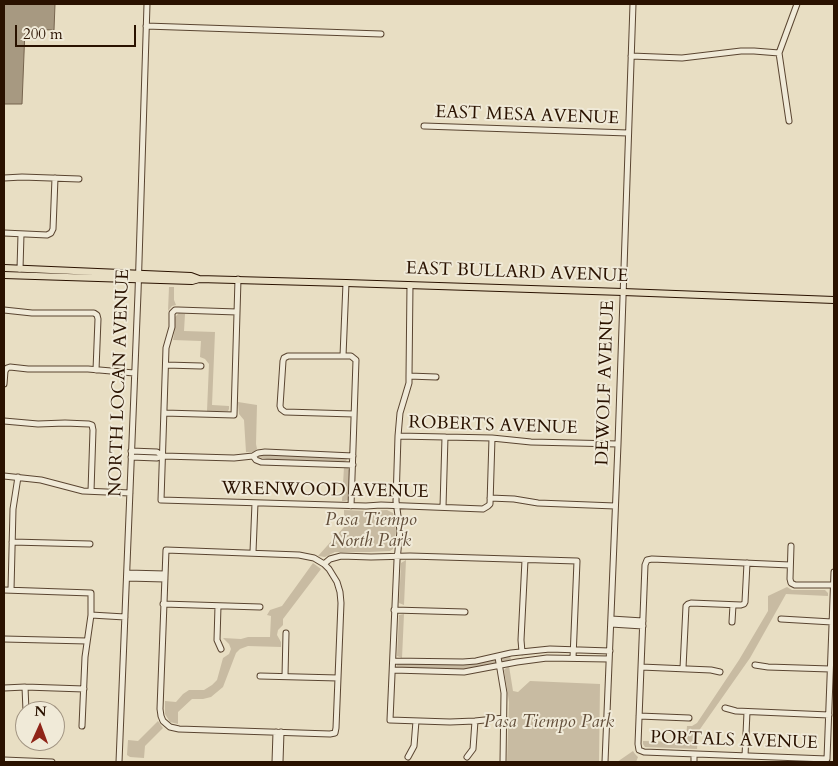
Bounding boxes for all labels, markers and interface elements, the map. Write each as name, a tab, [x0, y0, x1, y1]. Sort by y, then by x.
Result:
scale bar	[18, 15, 139, 47]
text: 200 m	[23, 24, 63, 44]
street label: EAST MESA AVENUE	[435, 102, 619, 130]
street label: EAST BULLARD AVENUE	[405, 258, 629, 288]
street label: NORTH LOCAN AVENUE	[105, 269, 135, 497]
street label: DEWOLF AVENUE	[592, 300, 620, 466]
street label: ROBERTS AVENUE	[408, 412, 578, 440]
street label: WRENWOOD AVENUE	[221, 478, 429, 504]
park label: Pasa Tiempo North Park	[325, 510, 417, 552]
north arrow	[15, 701, 65, 751]
text: N	[34, 702, 47, 721]
park label: Pasa Tiempo Park	[484, 712, 614, 734]
street label: PORTALS AVENUE	[650, 727, 818, 755]

